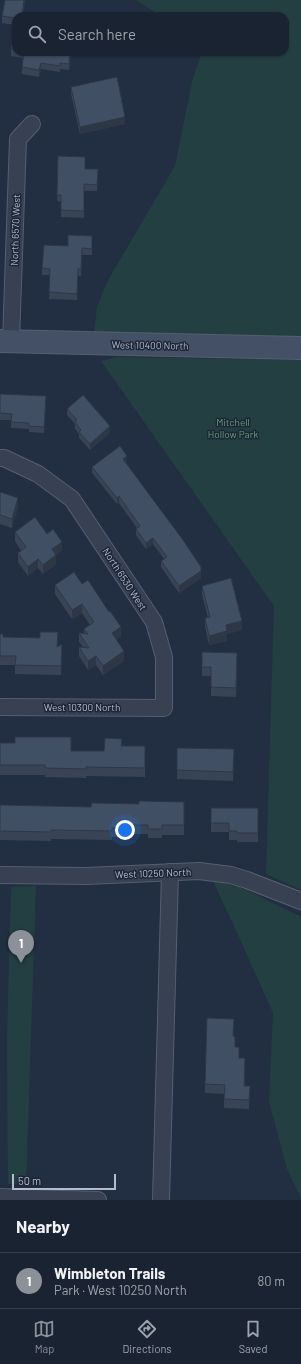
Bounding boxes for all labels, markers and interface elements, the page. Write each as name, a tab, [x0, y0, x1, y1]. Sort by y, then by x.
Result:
search box	[12, 12, 289, 56]
icon: search	[26, 23, 48, 45]
text: Search here	[58, 25, 136, 43]
street label: North 6570 West	[8, 194, 22, 266]
street label: West 10400 North	[111, 338, 189, 352]
park label: Mitchell Hollow Park	[208, 416, 258, 440]
street label: North 6530 West	[100, 546, 150, 613]
street label: West 10300 North	[44, 701, 120, 713]
your location	[115, 820, 135, 840]
street label: West 10250 North	[115, 866, 191, 880]
pin: 1	[8, 930, 34, 963]
scale bar	[12, 1172, 116, 1191]
text: 50 m	[18, 1174, 41, 1187]
text: Nearby	[16, 1216, 70, 1236]
text: Wimbleton Trails	[54, 1264, 165, 1282]
text: 1	[27, 1273, 31, 1289]
text: 80 m	[258, 1273, 285, 1289]
text: Park · West 10250 North	[54, 1282, 187, 1298]
tab: Map	[33, 1318, 55, 1355]
tab: Directions	[122, 1318, 172, 1355]
tab: Saved	[239, 1318, 268, 1355]

